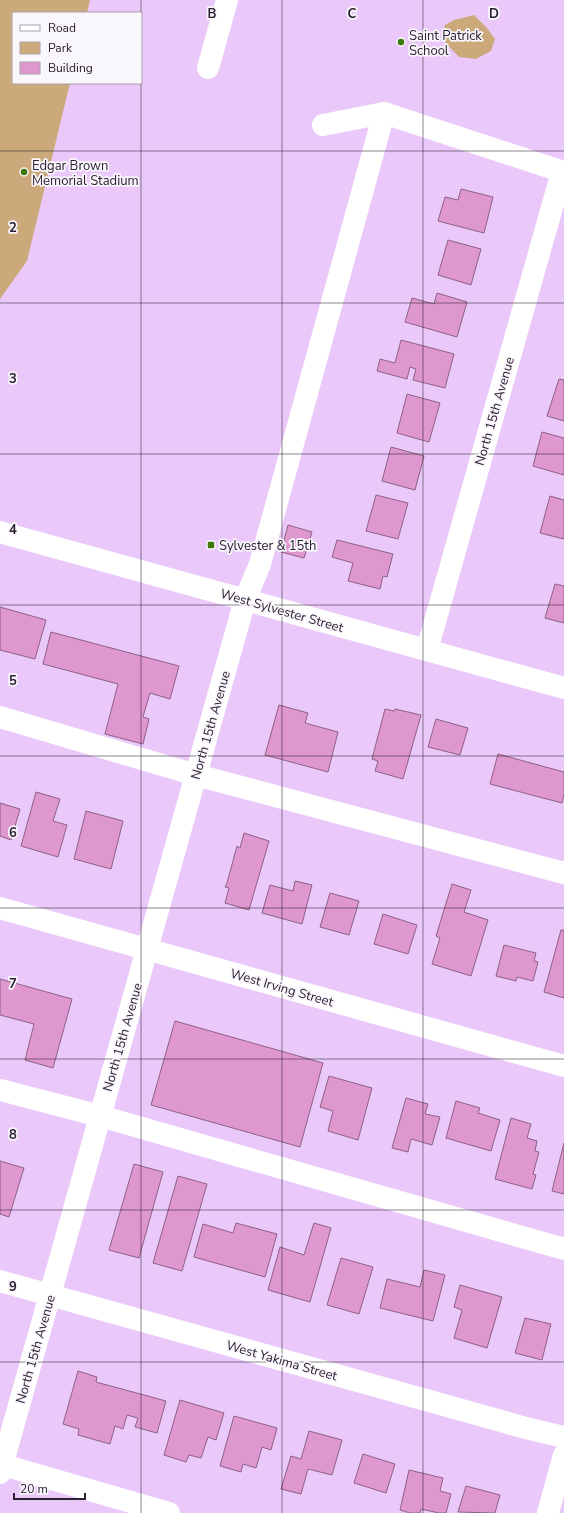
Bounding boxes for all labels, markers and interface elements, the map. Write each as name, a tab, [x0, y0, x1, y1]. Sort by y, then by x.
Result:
text: B	[208, 5, 217, 23]
text: C	[348, 5, 357, 23]
text: D	[489, 5, 499, 23]
legend	[12, 12, 142, 84]
text: Road	[48, 20, 76, 36]
place label: Saint Patrick School	[409, 27, 482, 60]
marker: Saint Patrick School	[396, 37, 406, 47]
text: Park	[48, 40, 73, 56]
text: Building	[48, 60, 93, 76]
place label: Edgar Brown Memorial Stadium	[32, 157, 139, 190]
marker: Edgar Brown Memorial Stadium	[19, 167, 29, 177]
text: 2	[9, 219, 17, 237]
street label: North 15th Avenue	[471, 355, 519, 468]
text: 3	[9, 370, 17, 388]
text: 4	[9, 521, 17, 539]
place label: Sylvester & 15th	[219, 537, 316, 555]
marker: Sylvester & 15th	[206, 540, 216, 550]
street label: West Sylvester Street	[218, 585, 346, 637]
street label: North 15th Avenue	[187, 669, 235, 782]
text: 5	[9, 672, 17, 690]
text: 6	[9, 824, 17, 842]
street label: West Irving Street	[228, 965, 336, 1011]
text: 7	[9, 975, 17, 993]
street label: North 15th Avenue	[99, 981, 147, 1094]
text: 8	[9, 1126, 17, 1144]
text: 9	[9, 1278, 17, 1296]
street label: North 15th Avenue	[12, 1293, 60, 1406]
street label: West Yakima Street	[224, 1337, 340, 1386]
scale bar	[14, 1475, 85, 1501]
text: 20 m	[20, 1481, 48, 1497]

